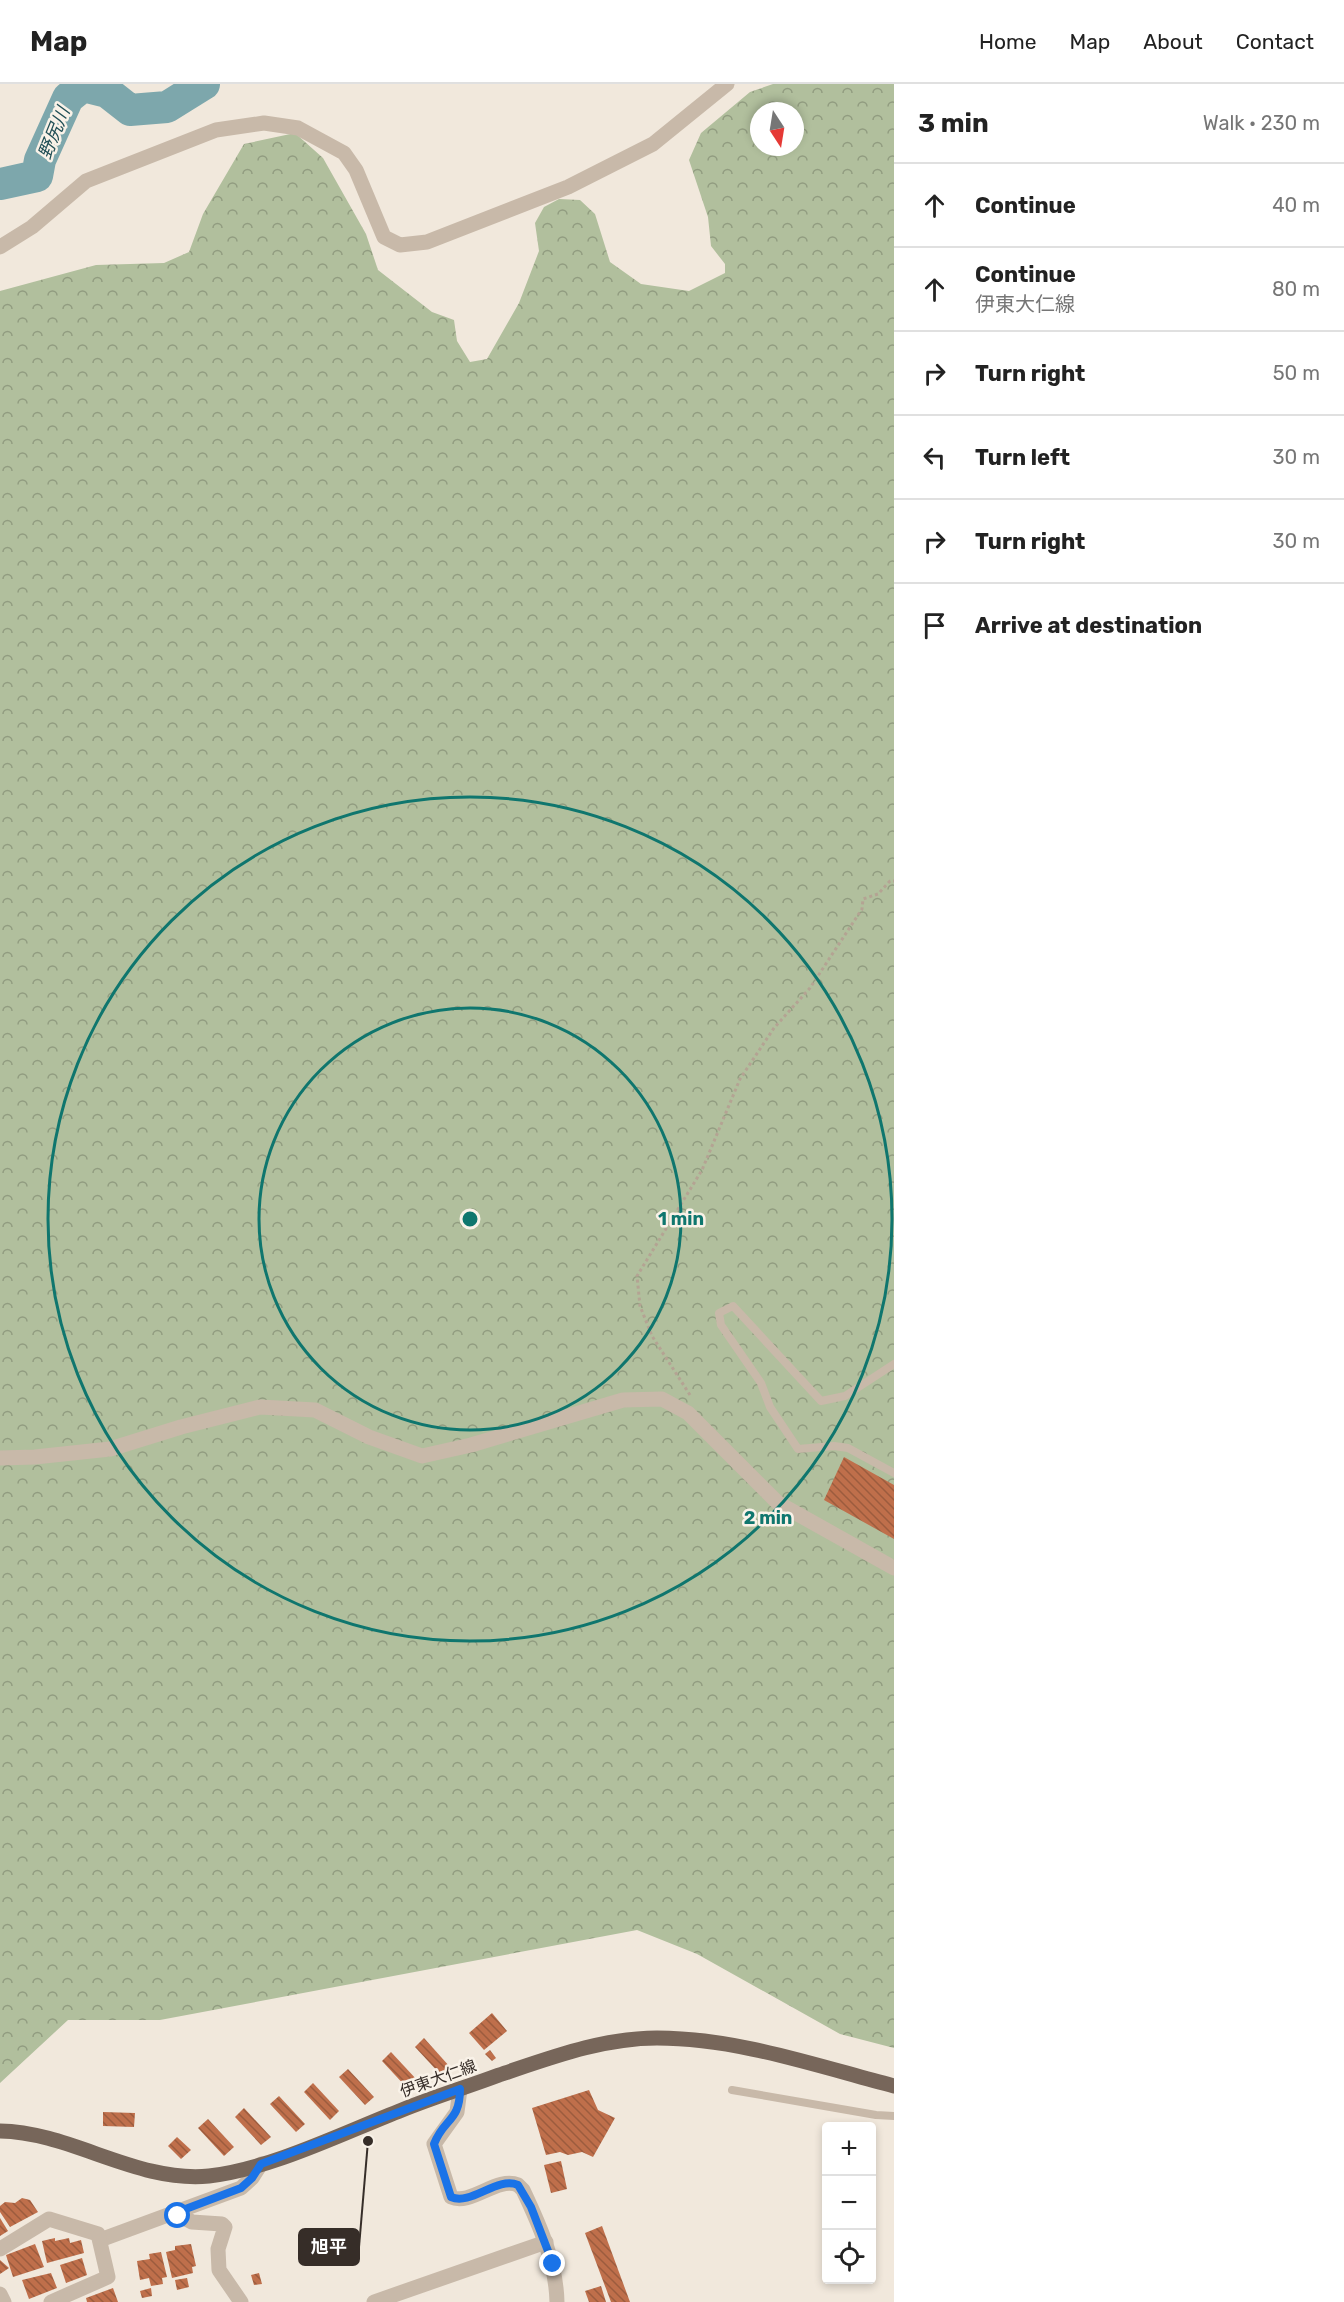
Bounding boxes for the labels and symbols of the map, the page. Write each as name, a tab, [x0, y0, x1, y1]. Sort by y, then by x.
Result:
water label: 野尻川	[34, 102, 75, 162]
north arrow	[750, 102, 804, 156]
text: 1 min	[658, 1208, 704, 1230]
centre of rings	[460, 1209, 480, 1229]
text: 2 min	[744, 1507, 792, 1529]
street label: 伊東大仁線	[397, 2056, 479, 2101]
route start	[164, 2202, 190, 2228]
callout: 旭平	[299, 2229, 359, 2265]
text: 旭平	[311, 2236, 347, 2258]
route end	[539, 2250, 565, 2276]

